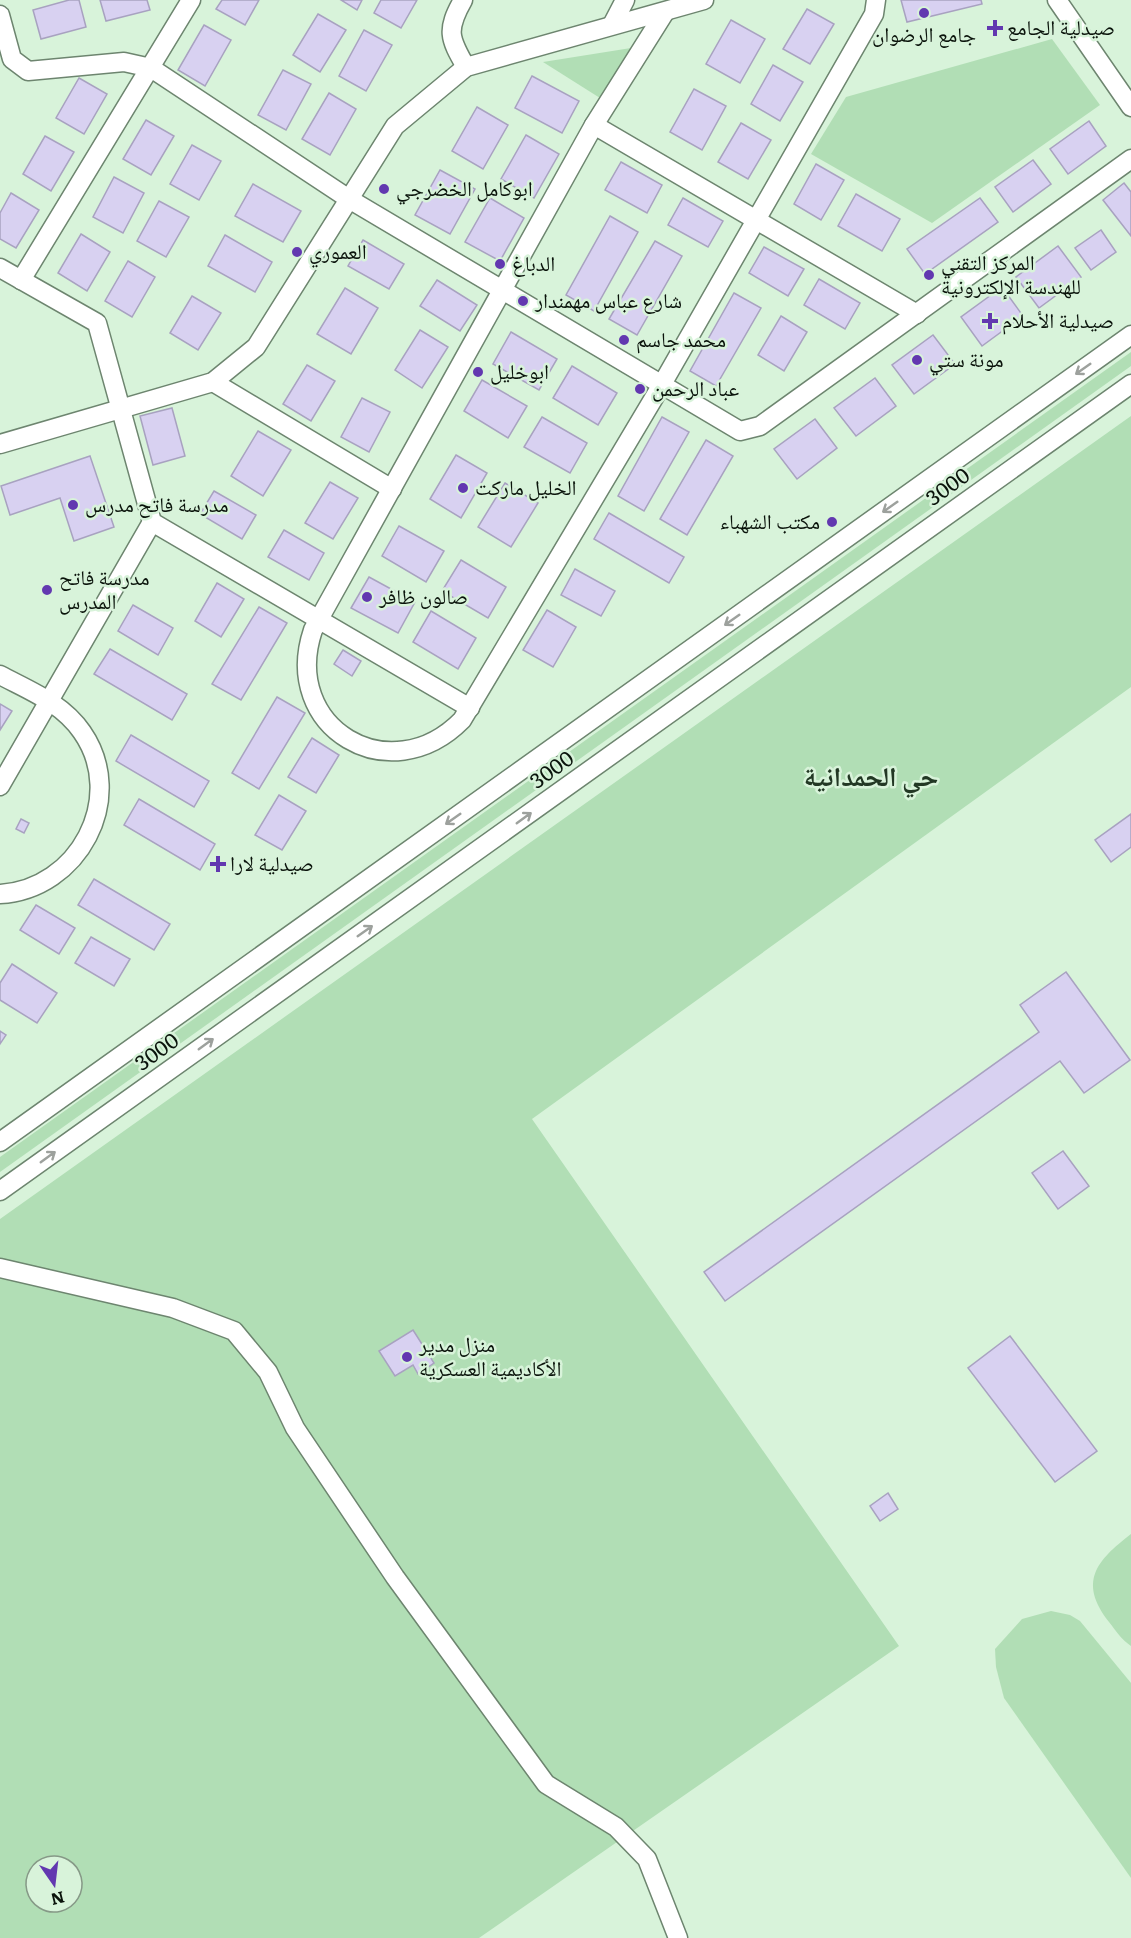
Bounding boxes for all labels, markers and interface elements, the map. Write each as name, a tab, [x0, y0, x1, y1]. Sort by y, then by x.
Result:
marker: جامع الرضوان	[917, 6, 931, 20]
place label: صيدلية الجامع	[1007, 10, 1115, 41]
place label: جامع الرضوان	[872, 17, 976, 48]
marker: صيدلية الجامع	[988, 21, 1002, 35]
place label: ابوكامل الخضرجي	[396, 171, 533, 205]
marker: ابوكامل الخضرجي	[377, 182, 391, 196]
place label: العموري	[309, 234, 367, 268]
marker: العموري	[290, 245, 304, 259]
place label: المركز التقني للهندسة الإلكترونية	[941, 245, 1081, 300]
place label: الدباغ	[512, 246, 555, 277]
marker: الدباغ	[493, 257, 507, 271]
marker: المركز التقني للهندسة الإلكترونية	[922, 268, 936, 282]
place label: شارع عباس مهمندار	[534, 283, 682, 314]
marker: شارع عباس مهمندار	[516, 294, 530, 308]
place label: صيدلية الأحلام	[1002, 303, 1114, 335]
marker: صيدلية الأحلام	[983, 314, 997, 328]
place label: محمد جاسم	[636, 322, 726, 354]
marker: محمد جاسم	[617, 333, 631, 347]
place label: مونة ستي	[929, 342, 1004, 376]
marker: مونة ستي	[910, 353, 924, 367]
place label: ابوخليل	[490, 354, 549, 385]
one-way arrow	[1076, 363, 1092, 375]
marker: ابوخليل	[471, 365, 485, 379]
place label: عباد الرحمن	[652, 371, 740, 402]
marker: عباد الرحمن	[633, 382, 647, 396]
street label: 3000	[918, 458, 975, 512]
place label: الخليل ماركت	[475, 470, 577, 501]
marker: الخليل ماركت	[456, 481, 470, 495]
place label: مدرسة فاتح مدرس	[85, 487, 229, 518]
marker: مدرسة فاتح مدرس	[66, 498, 80, 512]
one-way arrow	[883, 501, 899, 513]
place label: مكتب الشهباء	[720, 504, 820, 535]
marker: مكتب الشهباء	[825, 515, 839, 529]
place label: مدرسة فاتح المدرس	[59, 560, 149, 615]
place label: صالون ظافر	[378, 579, 468, 610]
marker: مدرسة فاتح المدرس	[40, 583, 54, 597]
marker: صالون ظافر	[360, 590, 374, 604]
one-way arrow	[724, 614, 740, 626]
street label: 3000	[522, 741, 579, 795]
district label: حي الحمدانية	[804, 754, 938, 798]
one-way arrow	[515, 811, 531, 824]
one-way arrow	[446, 813, 462, 825]
place label: صيدلية لارا	[230, 846, 314, 877]
marker: صيدلية لارا	[211, 857, 225, 871]
one-way arrow	[357, 925, 373, 937]
street label: 3000	[127, 1023, 184, 1077]
one-way arrow	[198, 1038, 214, 1050]
one-way arrow	[39, 1151, 55, 1163]
place label: منزل مدير الأكاديمية العسكرية	[418, 1327, 562, 1382]
marker: منزل مدير الأكاديمية العسكرية	[400, 1350, 414, 1364]
north arrow	[24, 1854, 84, 1914]
text: N	[48, 1886, 67, 1913]

